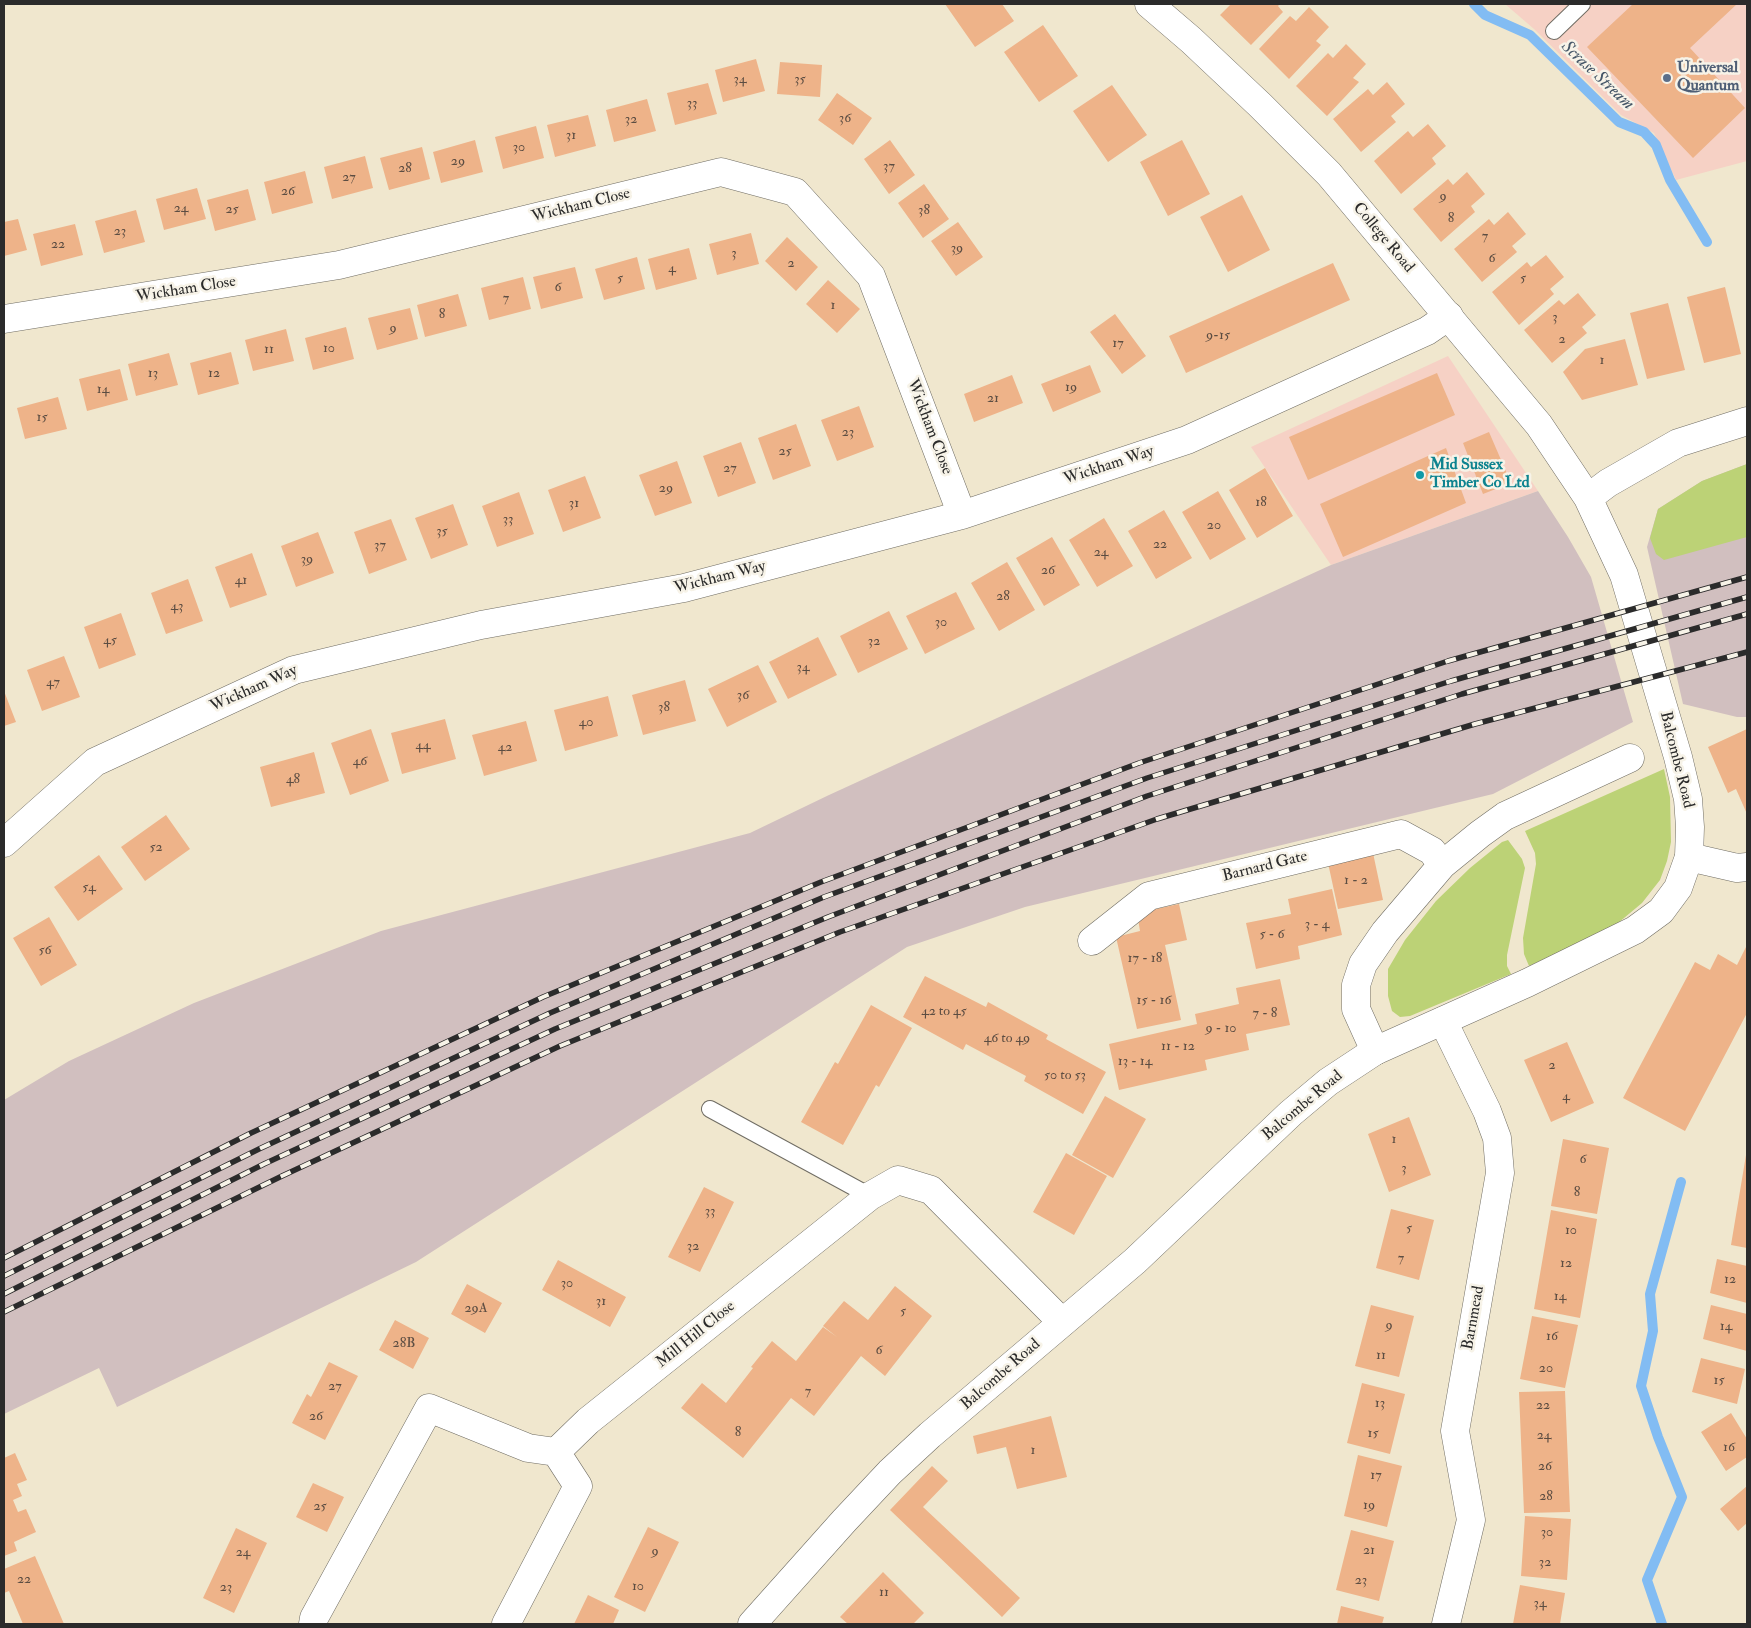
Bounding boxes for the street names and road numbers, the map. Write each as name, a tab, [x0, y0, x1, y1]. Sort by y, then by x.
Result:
street label: Wickham Close	[530, 184, 632, 228]
street label: College Road	[1348, 199, 1418, 277]
street label: Wickham Close	[135, 273, 237, 307]
street label: Wickham Close	[902, 376, 956, 478]
street label: Wickham Way	[1062, 442, 1156, 490]
street label: Wickham Way	[672, 557, 768, 599]
street label: Wickham Way	[207, 661, 301, 717]
street label: Balcombe Road	[1655, 710, 1697, 810]
street label: Barnard Gate	[1221, 847, 1309, 887]
street label: Balcombe Road	[1259, 1067, 1347, 1145]
street label: Barnmead	[1459, 1284, 1489, 1352]
street label: Mill Hill Close	[653, 1297, 739, 1373]
street label: Balcombe Road	[957, 1335, 1045, 1415]

